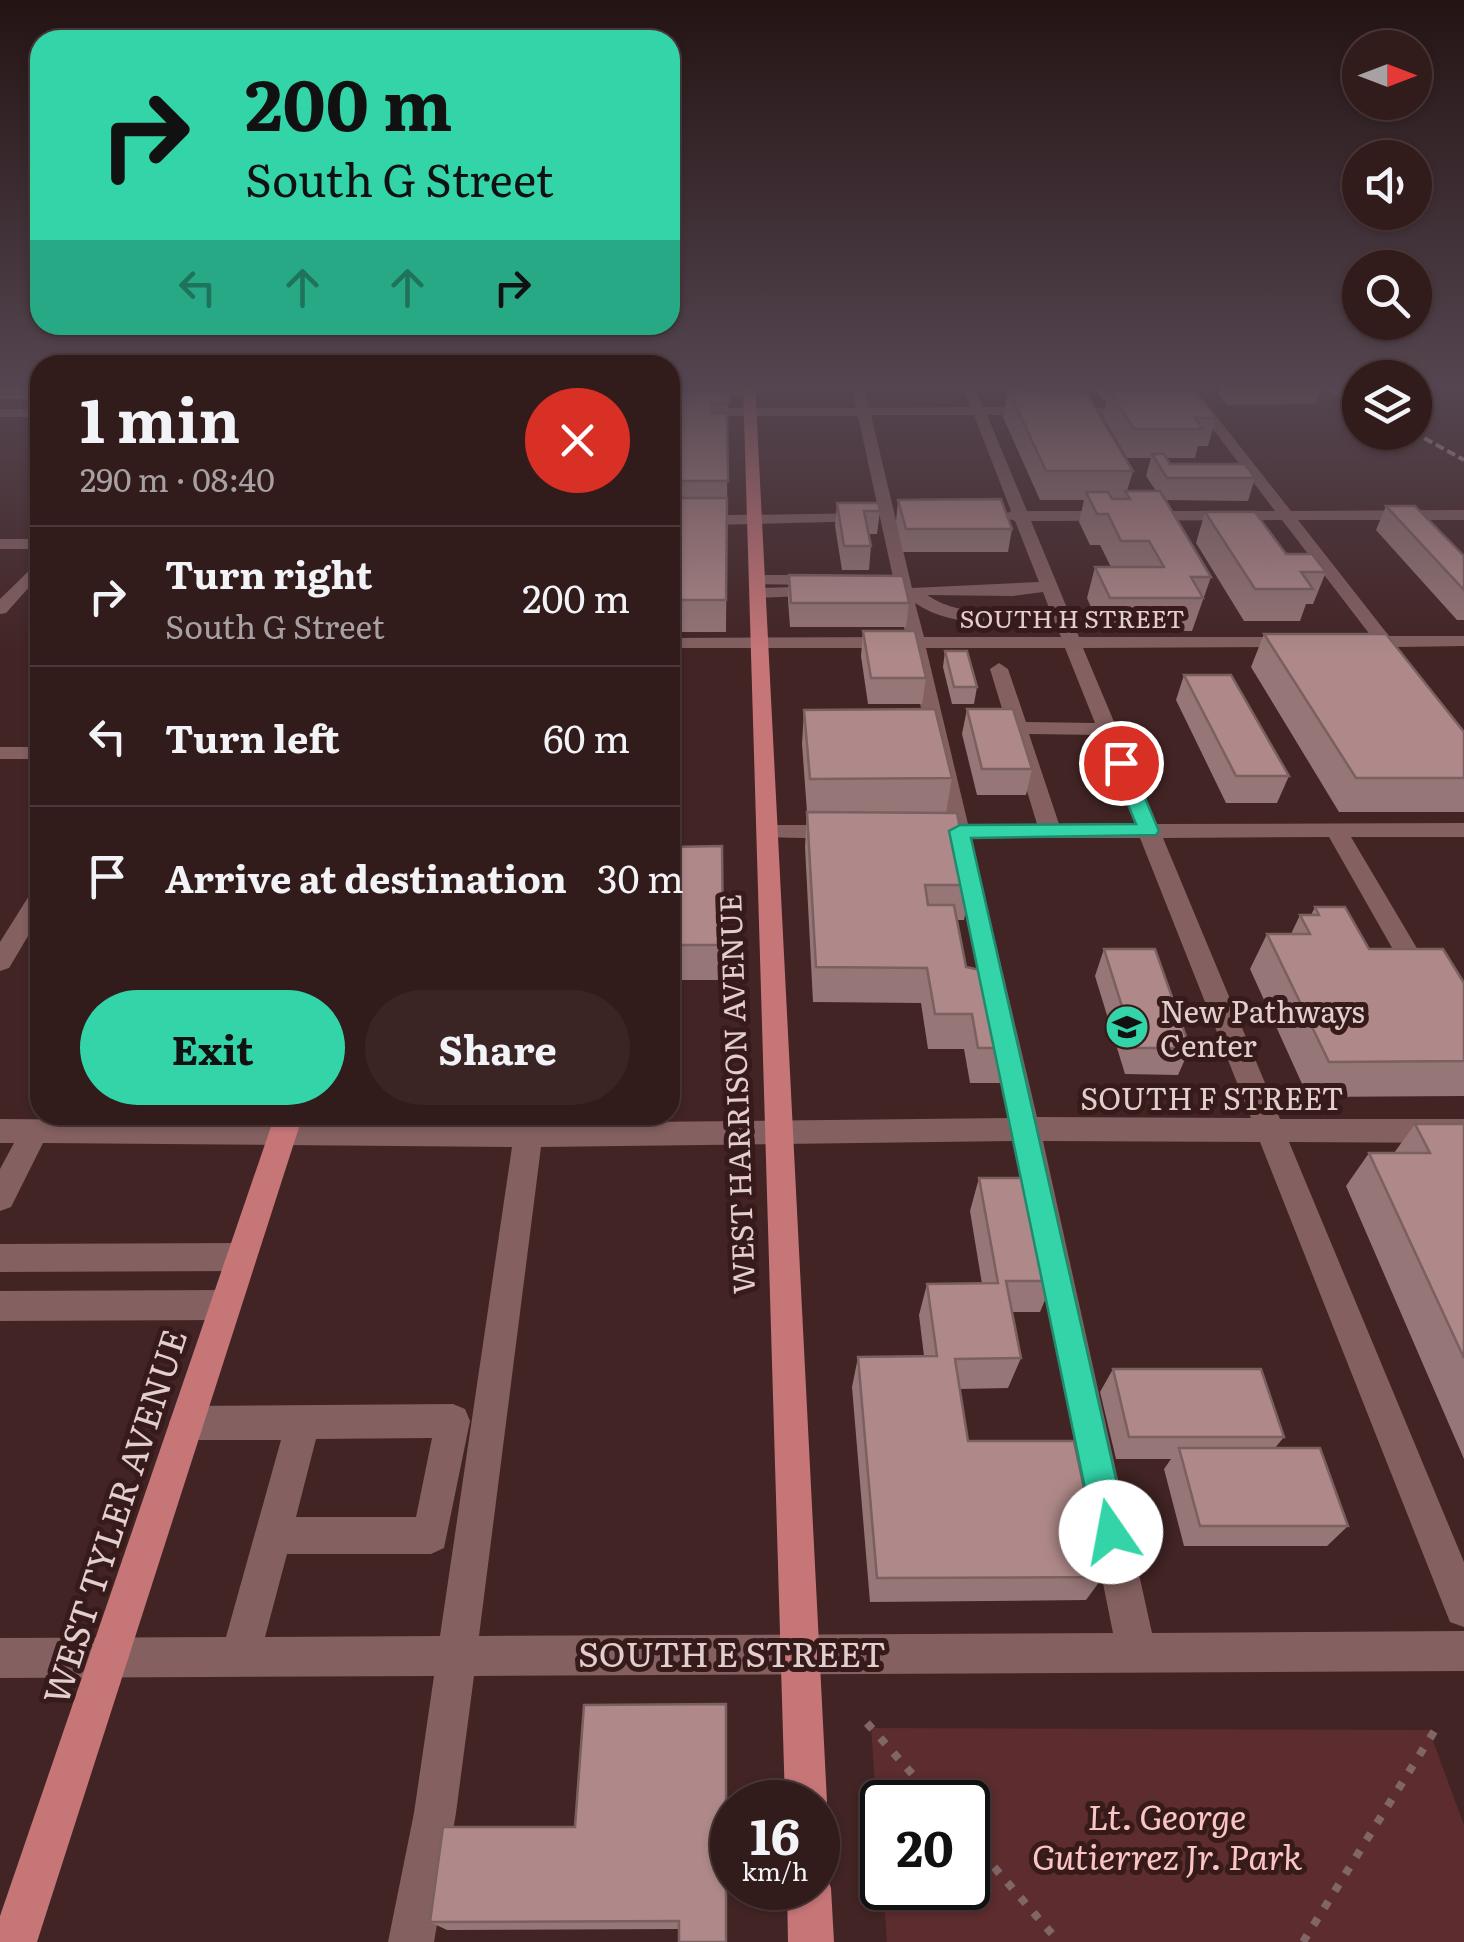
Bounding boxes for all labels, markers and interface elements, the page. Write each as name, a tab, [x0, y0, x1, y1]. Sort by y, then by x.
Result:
north arrow	[1342, 30, 1432, 120]
map controls	[1342, 30, 1432, 450]
text: 200 m	[245, 49, 453, 153]
icon: right	[80, 70, 210, 200]
button: sound	[1342, 140, 1432, 230]
text: South G Street	[245, 144, 554, 211]
button: search	[1342, 250, 1432, 340]
icon: left	[170, 260, 225, 315]
icon: ahead	[275, 260, 330, 315]
icon: ahead	[380, 260, 435, 315]
icon: right	[485, 260, 540, 315]
button: layers	[1342, 360, 1432, 450]
text: 1 min	[80, 372, 240, 461]
button: close	[525, 388, 630, 493]
text: 290 m · 08:40	[80, 454, 275, 502]
text: Turn right	[165, 544, 372, 601]
text: 200 m	[522, 568, 630, 625]
icon: right	[80, 569, 135, 624]
street label: SOUTH H STREET	[959, 599, 1185, 636]
text: South G Street	[165, 601, 385, 649]
text: Turn left	[165, 708, 340, 765]
text: 60 m	[543, 708, 630, 765]
icon: left	[80, 709, 135, 764]
pin	[1079, 721, 1164, 806]
icon: arrive	[1094, 736, 1149, 791]
text: Arrive at destination	[165, 848, 567, 905]
text: 30 m	[597, 848, 684, 905]
icon: arrive	[80, 849, 135, 904]
street label: WEST HARRISON AVENUE	[706, 893, 764, 1295]
place label: New Pathways Center	[1160, 988, 1365, 1066]
button: Exit	[80, 990, 345, 1105]
button: Share	[365, 990, 630, 1105]
school or university icon: New Pathways Center	[1104, 1004, 1150, 1050]
street label: SOUTH F STREET	[1080, 1075, 1344, 1119]
street label: WEST TYLER AVENUE	[28, 1322, 198, 1710]
position arrow	[1059, 1480, 1163, 1584]
street label: SOUTH E STREET	[578, 1626, 886, 1678]
speed limit sign: 20	[860, 1780, 990, 1910]
park label: Lt. George Gutierrez Jr. Park	[1032, 1789, 1302, 1881]
text: 16	[750, 1796, 800, 1870]
text: km/h	[742, 1852, 808, 1889]

